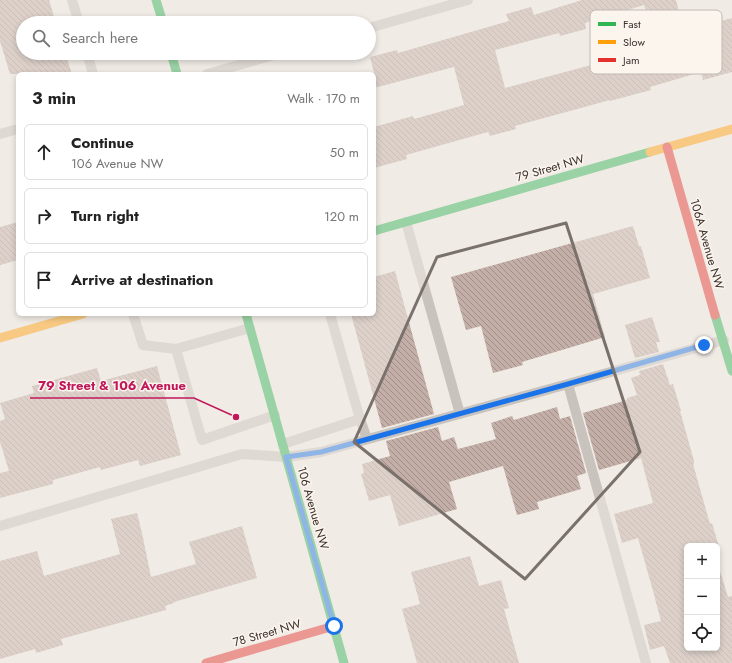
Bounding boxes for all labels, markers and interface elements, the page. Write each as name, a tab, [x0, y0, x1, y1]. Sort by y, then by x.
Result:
legend	[590, 10, 722, 74]
search box	[16, 16, 376, 60]
text: Fast	[623, 16, 641, 32]
icon: search	[30, 27, 52, 49]
text: Search here	[62, 27, 138, 49]
text: Slow	[623, 34, 645, 50]
text: Jam	[621, 52, 640, 68]
text: 3 min	[32, 86, 76, 110]
text: Walk · 170 m	[287, 89, 360, 108]
text: Continue	[71, 132, 134, 154]
icon: ahead	[33, 141, 55, 163]
text: 50 m	[330, 143, 359, 162]
street label: 79 Street NW	[514, 150, 586, 186]
text: 106 Avenue NW	[71, 154, 163, 173]
street label: 106A Avenue NW	[686, 197, 729, 291]
icon: right	[33, 205, 55, 227]
text: Turn right	[71, 205, 139, 227]
text: 120 m	[324, 207, 359, 226]
icon: arrive	[33, 269, 55, 291]
text: Arrive at destination	[71, 269, 213, 291]
route end	[695, 336, 713, 354]
callout: 79 Street & 106 Avenue	[30, 373, 194, 398]
text: 79 Street & 106 Avenue	[38, 376, 186, 395]
street label: 106 Avenue NW	[293, 465, 333, 552]
map controls	[684, 543, 720, 651]
button: +	[684, 543, 720, 579]
button: −	[684, 579, 720, 615]
street label: 78 Street NW	[231, 615, 303, 651]
button: locate	[684, 615, 720, 651]
route start	[325, 617, 343, 635]

